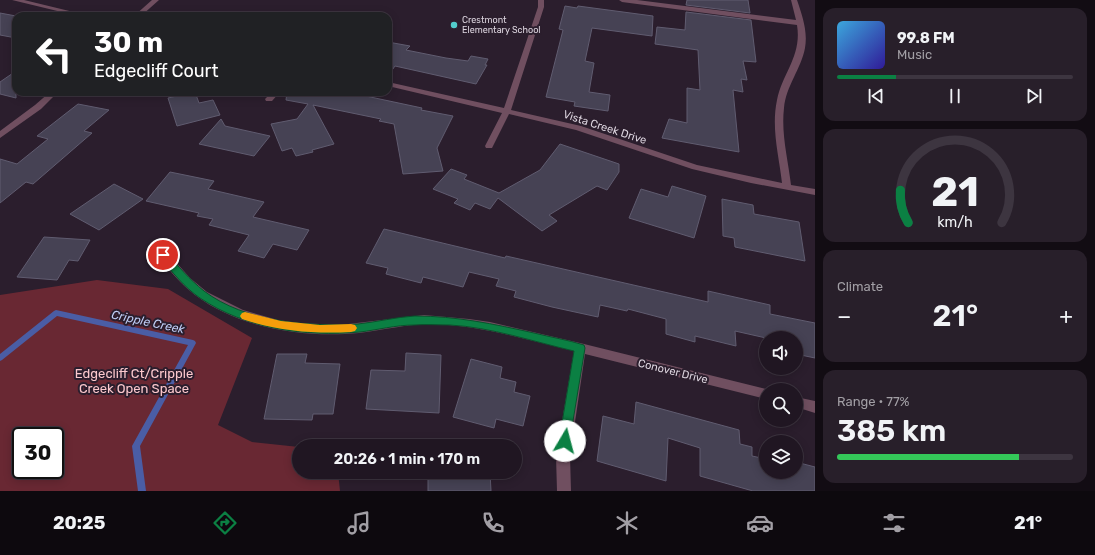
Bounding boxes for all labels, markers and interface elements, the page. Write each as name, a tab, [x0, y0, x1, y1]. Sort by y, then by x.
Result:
place label: Crestmont Elementary School	[462, 15, 541, 35]
marker: Crestmont Elementary School	[449, 20, 459, 30]
text: 30 m	[94, 26, 163, 59]
icon: left	[28, 28, 80, 80]
text: 99.8 FM	[897, 29, 955, 47]
text: Music	[897, 47, 932, 62]
text: Edgecliff Court	[94, 60, 219, 82]
icon: previous	[865, 85, 887, 107]
icon: pause	[944, 85, 966, 107]
icon: next	[1023, 85, 1045, 107]
street label: Vista Creek Drive	[561, 108, 648, 147]
text: 21	[931, 167, 979, 216]
text: km/h	[937, 214, 973, 231]
pin	[146, 238, 180, 272]
icon: arrive	[152, 244, 174, 266]
text: Climate	[837, 279, 883, 294]
text: 21°	[933, 298, 978, 334]
text: −	[837, 303, 851, 330]
text: +	[1059, 303, 1073, 330]
water label: Cripple Creek	[110, 307, 187, 337]
map controls	[759, 331, 803, 479]
button: sound	[759, 331, 803, 375]
street label: Conover Drive	[637, 357, 709, 386]
park label: Edgecliff Ct/Cripple Creek Open Space	[75, 366, 193, 396]
button: search	[759, 383, 803, 427]
text: Range · 77%	[837, 394, 910, 409]
text: 385 km	[837, 413, 946, 449]
position arrow	[544, 420, 586, 462]
speed limit sign: 30	[12, 427, 64, 479]
button: layers	[759, 435, 803, 479]
text: 20:26 · 1 min · 170 m	[334, 450, 480, 468]
icon: directions	[211, 509, 239, 537]
icon: music	[345, 509, 373, 537]
icon: phone	[479, 509, 507, 537]
icon: climate	[613, 509, 641, 537]
icon: car	[746, 509, 774, 537]
icon: filters	[880, 509, 908, 537]
text: 20:25	[53, 512, 105, 534]
text: 21°	[1014, 512, 1042, 534]

